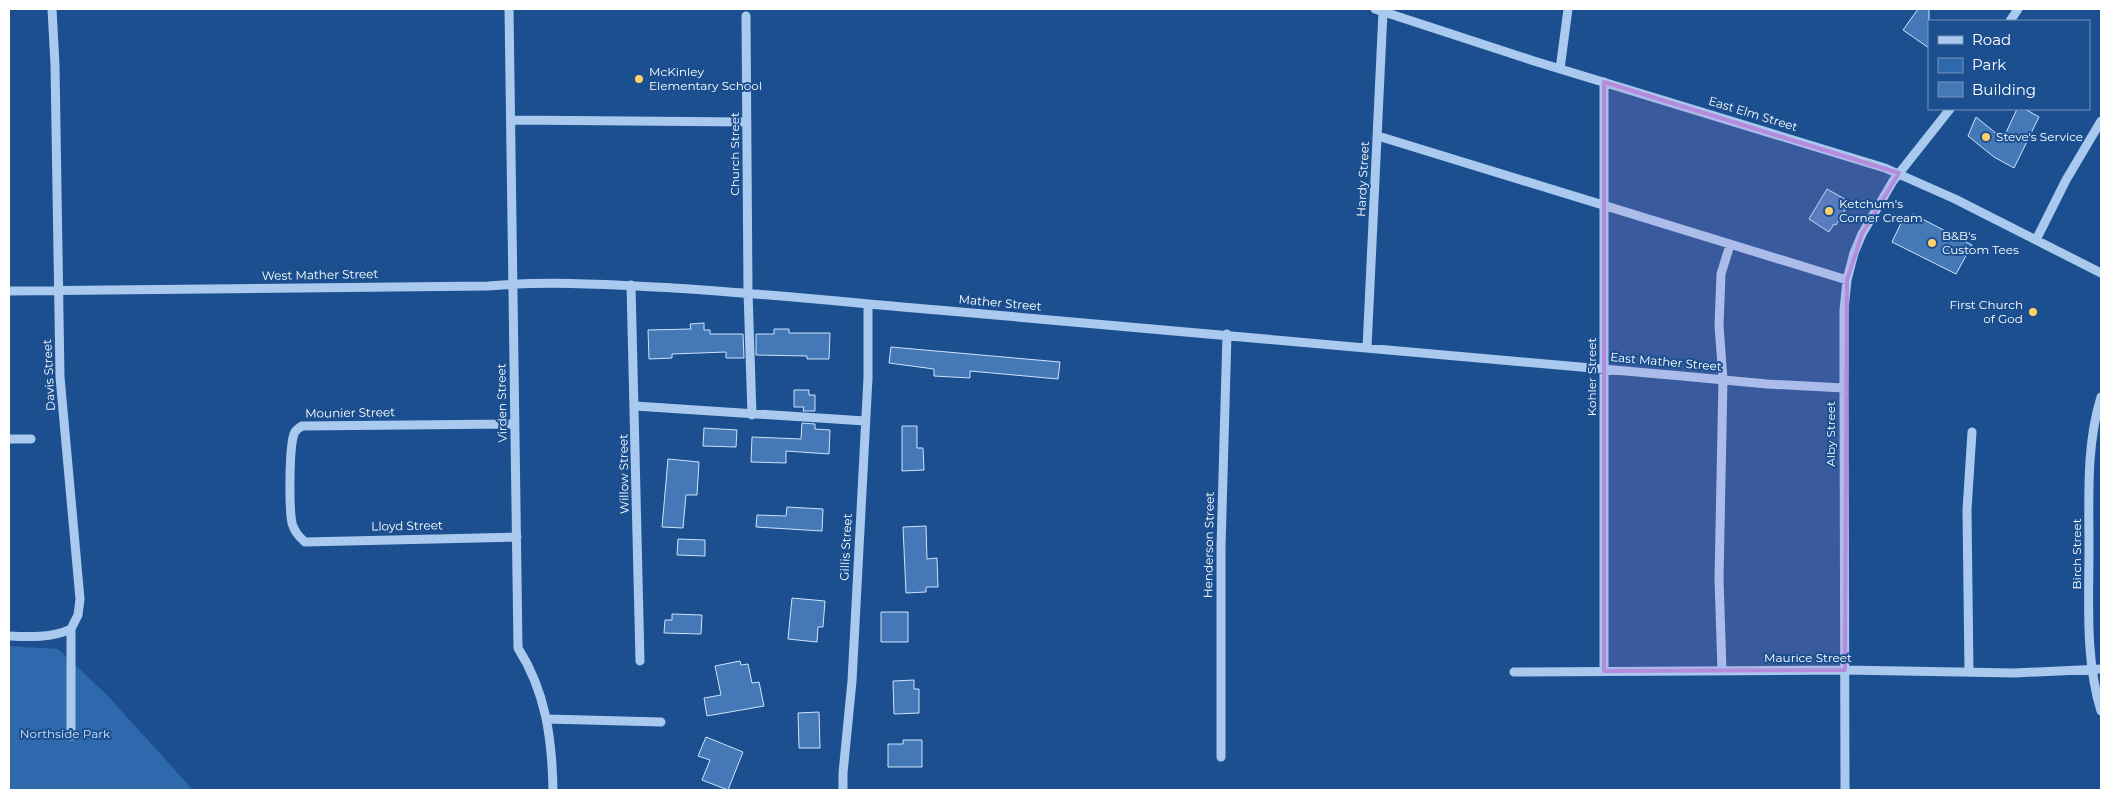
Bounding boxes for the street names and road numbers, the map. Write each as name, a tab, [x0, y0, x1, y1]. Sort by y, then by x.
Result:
street label: East Elm Street	[1707, 93, 1800, 134]
street label: Church Street	[727, 112, 742, 196]
street label: Hardy Street	[1353, 141, 1372, 217]
street label: West Mather Street	[261, 266, 379, 283]
street label: Mather Street	[958, 291, 1042, 314]
street label: Kohler Street	[1584, 338, 1599, 416]
street label: Davis Street	[39, 339, 58, 411]
street label: East Mather Street	[1610, 349, 1723, 374]
street label: Virden Street	[493, 363, 510, 443]
street label: Alby Street	[1823, 401, 1838, 467]
street label: Mounier Street	[305, 404, 395, 421]
street label: Willow Street	[615, 434, 632, 514]
street label: Henderson Street	[1200, 492, 1217, 598]
street label: Gillis Street	[836, 513, 855, 581]
street label: Lloyd Street	[371, 517, 443, 534]
street label: Birch Street	[2069, 518, 2084, 590]
street label: Maurice Street	[1764, 650, 1852, 665]

